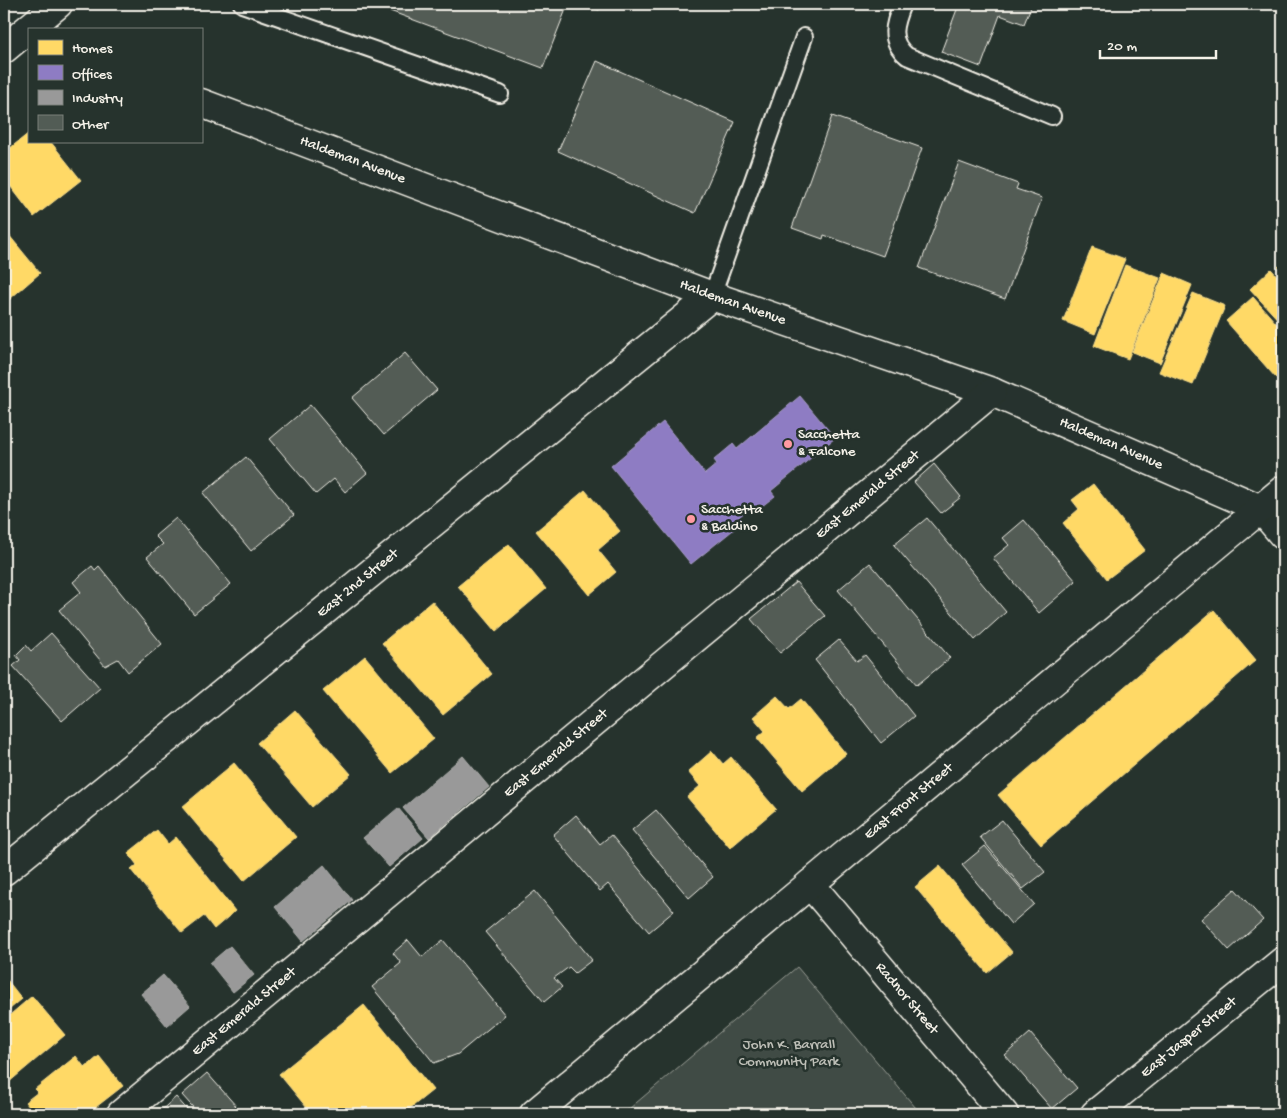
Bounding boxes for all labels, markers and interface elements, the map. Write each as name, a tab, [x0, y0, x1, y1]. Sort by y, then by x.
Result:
legend	[28, 28, 202, 142]
scale bar	[1100, 28, 1216, 60]
text: 20 m	[1107, 38, 1137, 56]
text: Homes	[72, 40, 113, 58]
text: Offices	[72, 66, 112, 84]
text: Industry	[72, 90, 124, 108]
text: Other	[72, 116, 110, 134]
street label: Haldeman Avenue	[297, 132, 408, 188]
street label: Haldeman Avenue	[677, 276, 789, 330]
street label: Haldeman Avenue	[1056, 413, 1166, 474]
place label: Sacchetta & Falcone	[798, 426, 861, 461]
marker: Sacchetta & Falcone	[782, 438, 794, 450]
street label: East Emerald Street	[812, 445, 925, 543]
place label: Sacchetta & Baldino	[701, 501, 764, 536]
marker: Sacchetta & Baldino	[685, 513, 697, 525]
street label: East 2nd Street	[314, 544, 404, 622]
street label: East Emerald Street	[500, 704, 613, 802]
street label: East Front Street	[861, 758, 959, 844]
street label: Radnor Street	[871, 959, 943, 1040]
street label: East Emerald Street	[188, 962, 301, 1060]
street label: East Jasper Street	[1137, 992, 1242, 1082]
park label: John K. Barrall Community Park	[739, 1036, 840, 1071]

